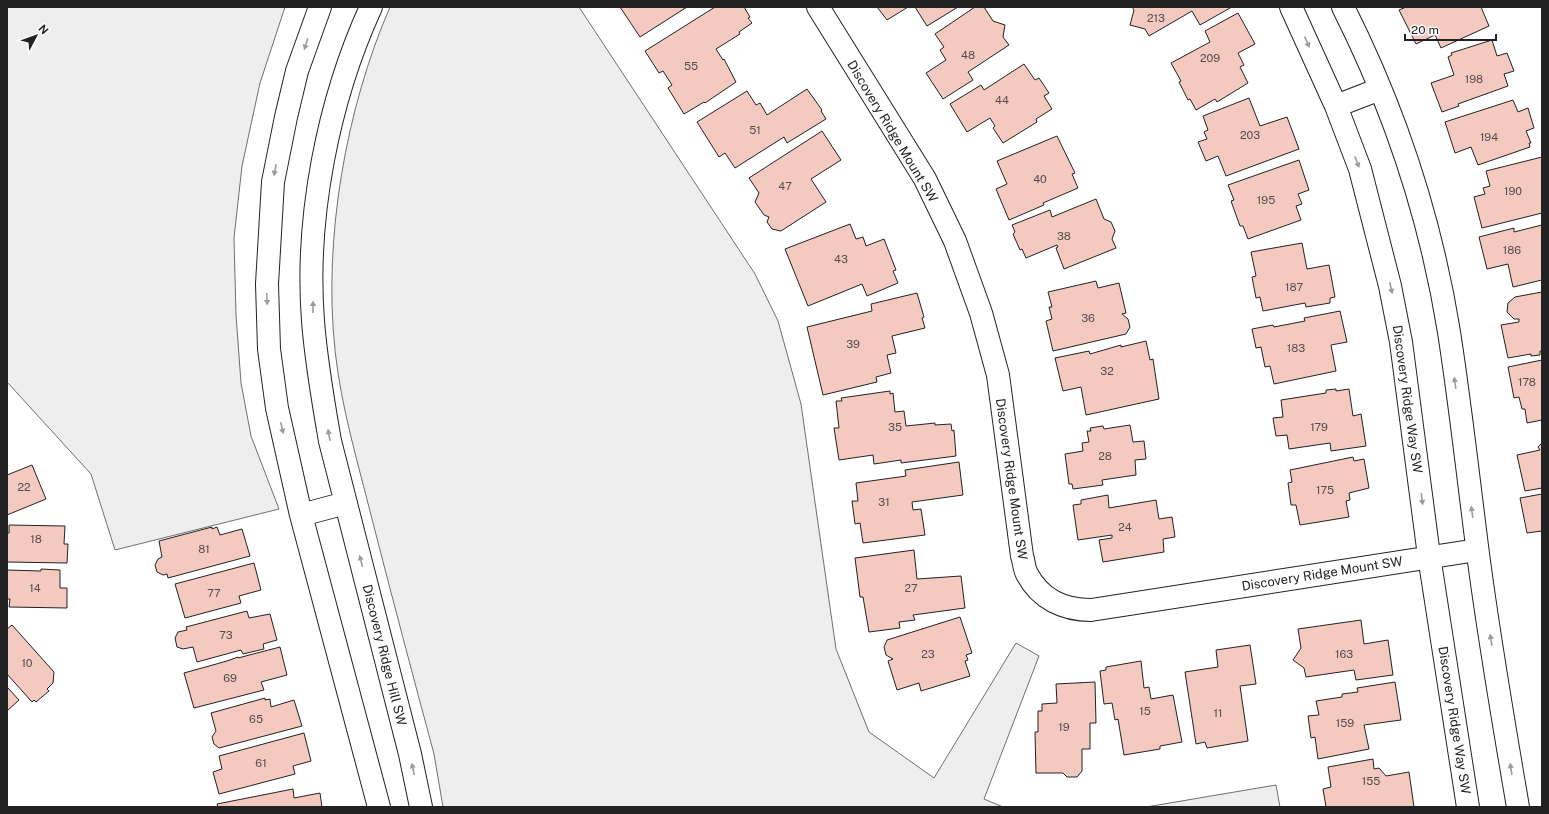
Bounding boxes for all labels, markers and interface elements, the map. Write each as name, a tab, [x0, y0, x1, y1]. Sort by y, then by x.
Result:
house number: 213	[1147, 12, 1165, 24]
north arrow	[16, 16, 56, 56]
scale bar	[1405, 16, 1496, 42]
text: N	[36, 22, 51, 37]
text: 20 m	[1411, 23, 1439, 37]
one-way arrow	[1304, 37, 1310, 48]
one-way arrow	[303, 38, 309, 50]
house number: 48	[961, 49, 975, 61]
house number: 209	[1200, 52, 1220, 64]
street label: Discovery Ridge Mount SW	[844, 58, 941, 205]
house number: 55	[684, 60, 698, 72]
house number: 198	[1465, 73, 1483, 85]
house number: 44	[995, 94, 1009, 106]
house number: 51	[749, 124, 761, 136]
house number: 203	[1240, 129, 1260, 141]
house number: 194	[1480, 131, 1498, 143]
one-way arrow	[1355, 157, 1361, 169]
one-way arrow	[272, 164, 278, 176]
house number: 40	[1033, 173, 1047, 185]
house number: 47	[778, 180, 792, 192]
house number: 190	[1504, 185, 1522, 197]
house number: 195	[1257, 194, 1275, 206]
house number: 38	[1057, 230, 1071, 242]
house number: 186	[1503, 244, 1521, 256]
house number: 43	[834, 253, 848, 265]
house number: 187	[1285, 281, 1303, 293]
one-way arrow	[1388, 282, 1394, 294]
one-way arrow	[264, 293, 270, 306]
one-way arrow	[310, 300, 316, 313]
house number: 36	[1081, 312, 1095, 324]
street label: Discovery Ridge Way SW	[1390, 324, 1425, 475]
house number: 39	[846, 338, 860, 350]
house number: 183	[1287, 342, 1305, 354]
house number: 32	[1100, 365, 1114, 377]
house number: 178	[1518, 376, 1536, 388]
one-way arrow	[1452, 377, 1459, 389]
street label: Discovery Ridge Mount SW	[993, 397, 1030, 561]
house number: 35	[888, 421, 902, 433]
house number: 179	[1310, 421, 1328, 433]
one-way arrow	[279, 422, 285, 434]
one-way arrow	[326, 429, 332, 441]
house number: 28	[1098, 450, 1112, 462]
house number: 22	[17, 481, 31, 493]
house number: 175	[1316, 484, 1334, 496]
one-way arrow	[1419, 493, 1425, 505]
house number: 31	[878, 496, 890, 508]
one-way arrow	[1469, 505, 1476, 518]
house number: 24	[1118, 521, 1132, 533]
house number: 18	[30, 533, 42, 545]
house number: 81	[198, 543, 210, 555]
street label: Discovery Ridge Mount SW	[1241, 553, 1404, 594]
one-way arrow	[357, 555, 363, 568]
house number: 14	[29, 582, 41, 594]
house number: 27	[904, 582, 918, 594]
street label: Discovery Ridge Hill SW	[360, 583, 409, 728]
house number: 77	[207, 587, 221, 599]
house number: 73	[219, 629, 233, 641]
one-way arrow	[1488, 634, 1494, 646]
street label: Discovery Ridge Way SW	[1435, 645, 1474, 796]
house number: 23	[921, 648, 935, 660]
house number: 163	[1335, 648, 1353, 660]
house number: 10	[21, 657, 33, 669]
house number: 69	[223, 672, 237, 684]
house number: 15	[1139, 705, 1151, 717]
house number: 11	[1214, 707, 1222, 719]
house number: 65	[249, 713, 263, 725]
house number: 159	[1336, 717, 1354, 729]
house number: 19	[1058, 721, 1070, 733]
house number: 61	[255, 757, 267, 769]
one-way arrow	[1508, 762, 1514, 775]
one-way arrow	[410, 763, 416, 775]
house number: 155	[1362, 775, 1380, 787]

